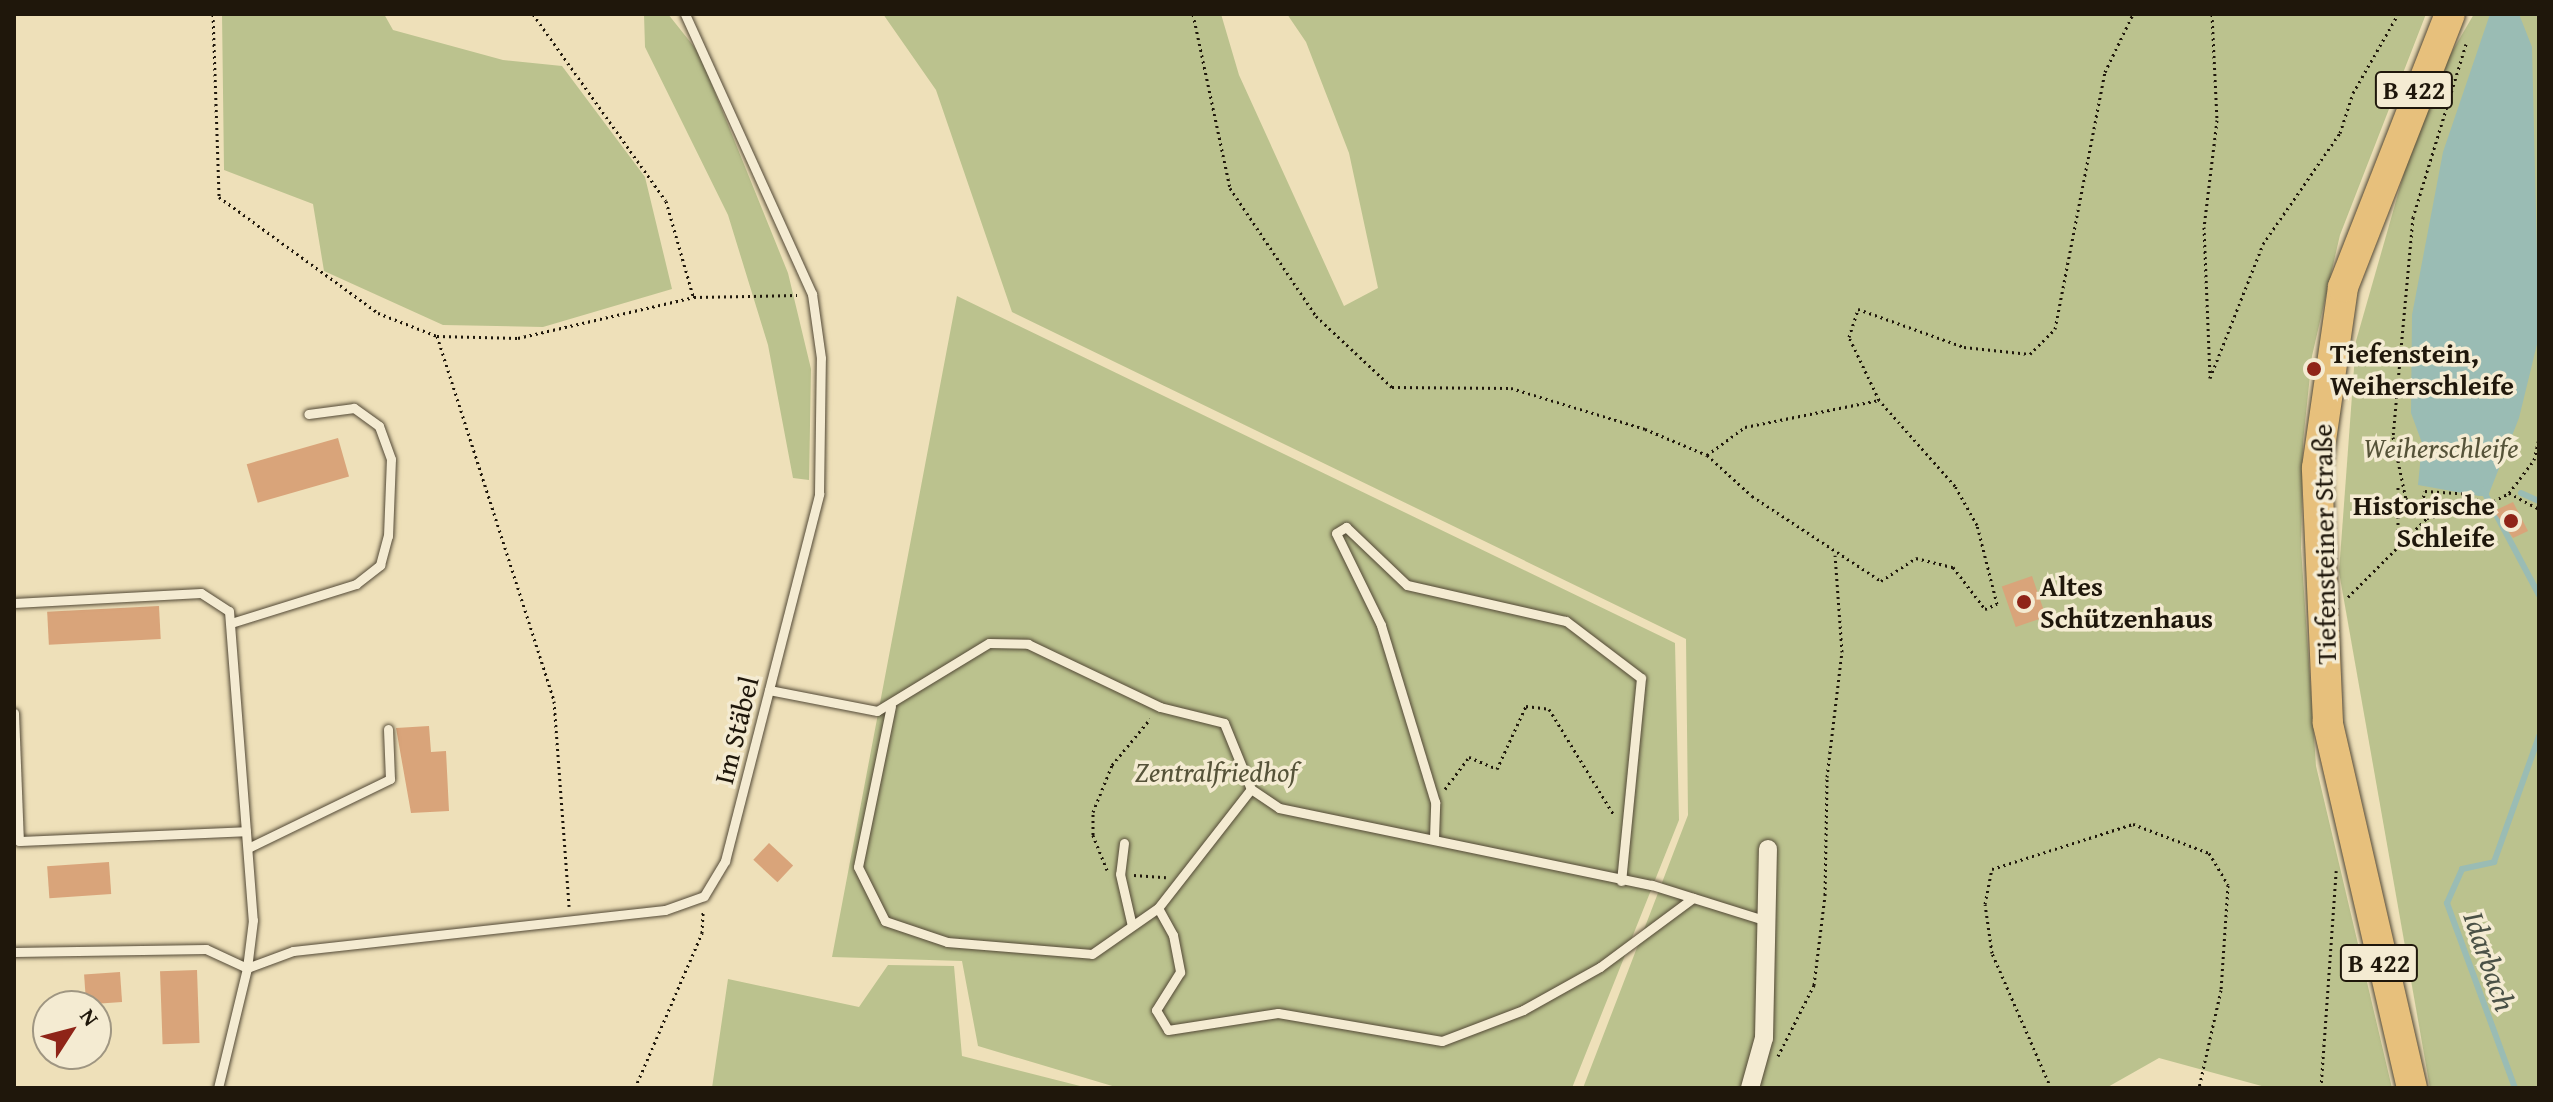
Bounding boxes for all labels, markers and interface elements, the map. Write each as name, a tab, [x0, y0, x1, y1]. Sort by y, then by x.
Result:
road number: B 422	[2374, 68, 2454, 112]
place label: Tiefenstein, Weiherschleife	[2330, 336, 2514, 402]
marker: Tiefenstein, Weiherschleife	[2305, 360, 2323, 378]
street label: Tiefensteiner Straße	[2305, 423, 2343, 665]
park label: Weiherschleife	[2364, 431, 2518, 465]
place label: Historische Schleife	[2353, 488, 2495, 554]
marker: Historische Schleife	[2502, 512, 2520, 530]
place label: Altes Schützenhaus	[2040, 569, 2213, 635]
marker: Altes Schützenhaus	[2015, 593, 2033, 611]
street label: Im Stäbel	[706, 673, 766, 787]
park label: Zentralfriedhof	[1135, 755, 1297, 789]
water label: Idarbach	[2456, 906, 2524, 1016]
road number: B 422	[2339, 941, 2419, 985]
north arrow	[32, 990, 112, 1070]
text: N	[73, 1002, 107, 1032]

